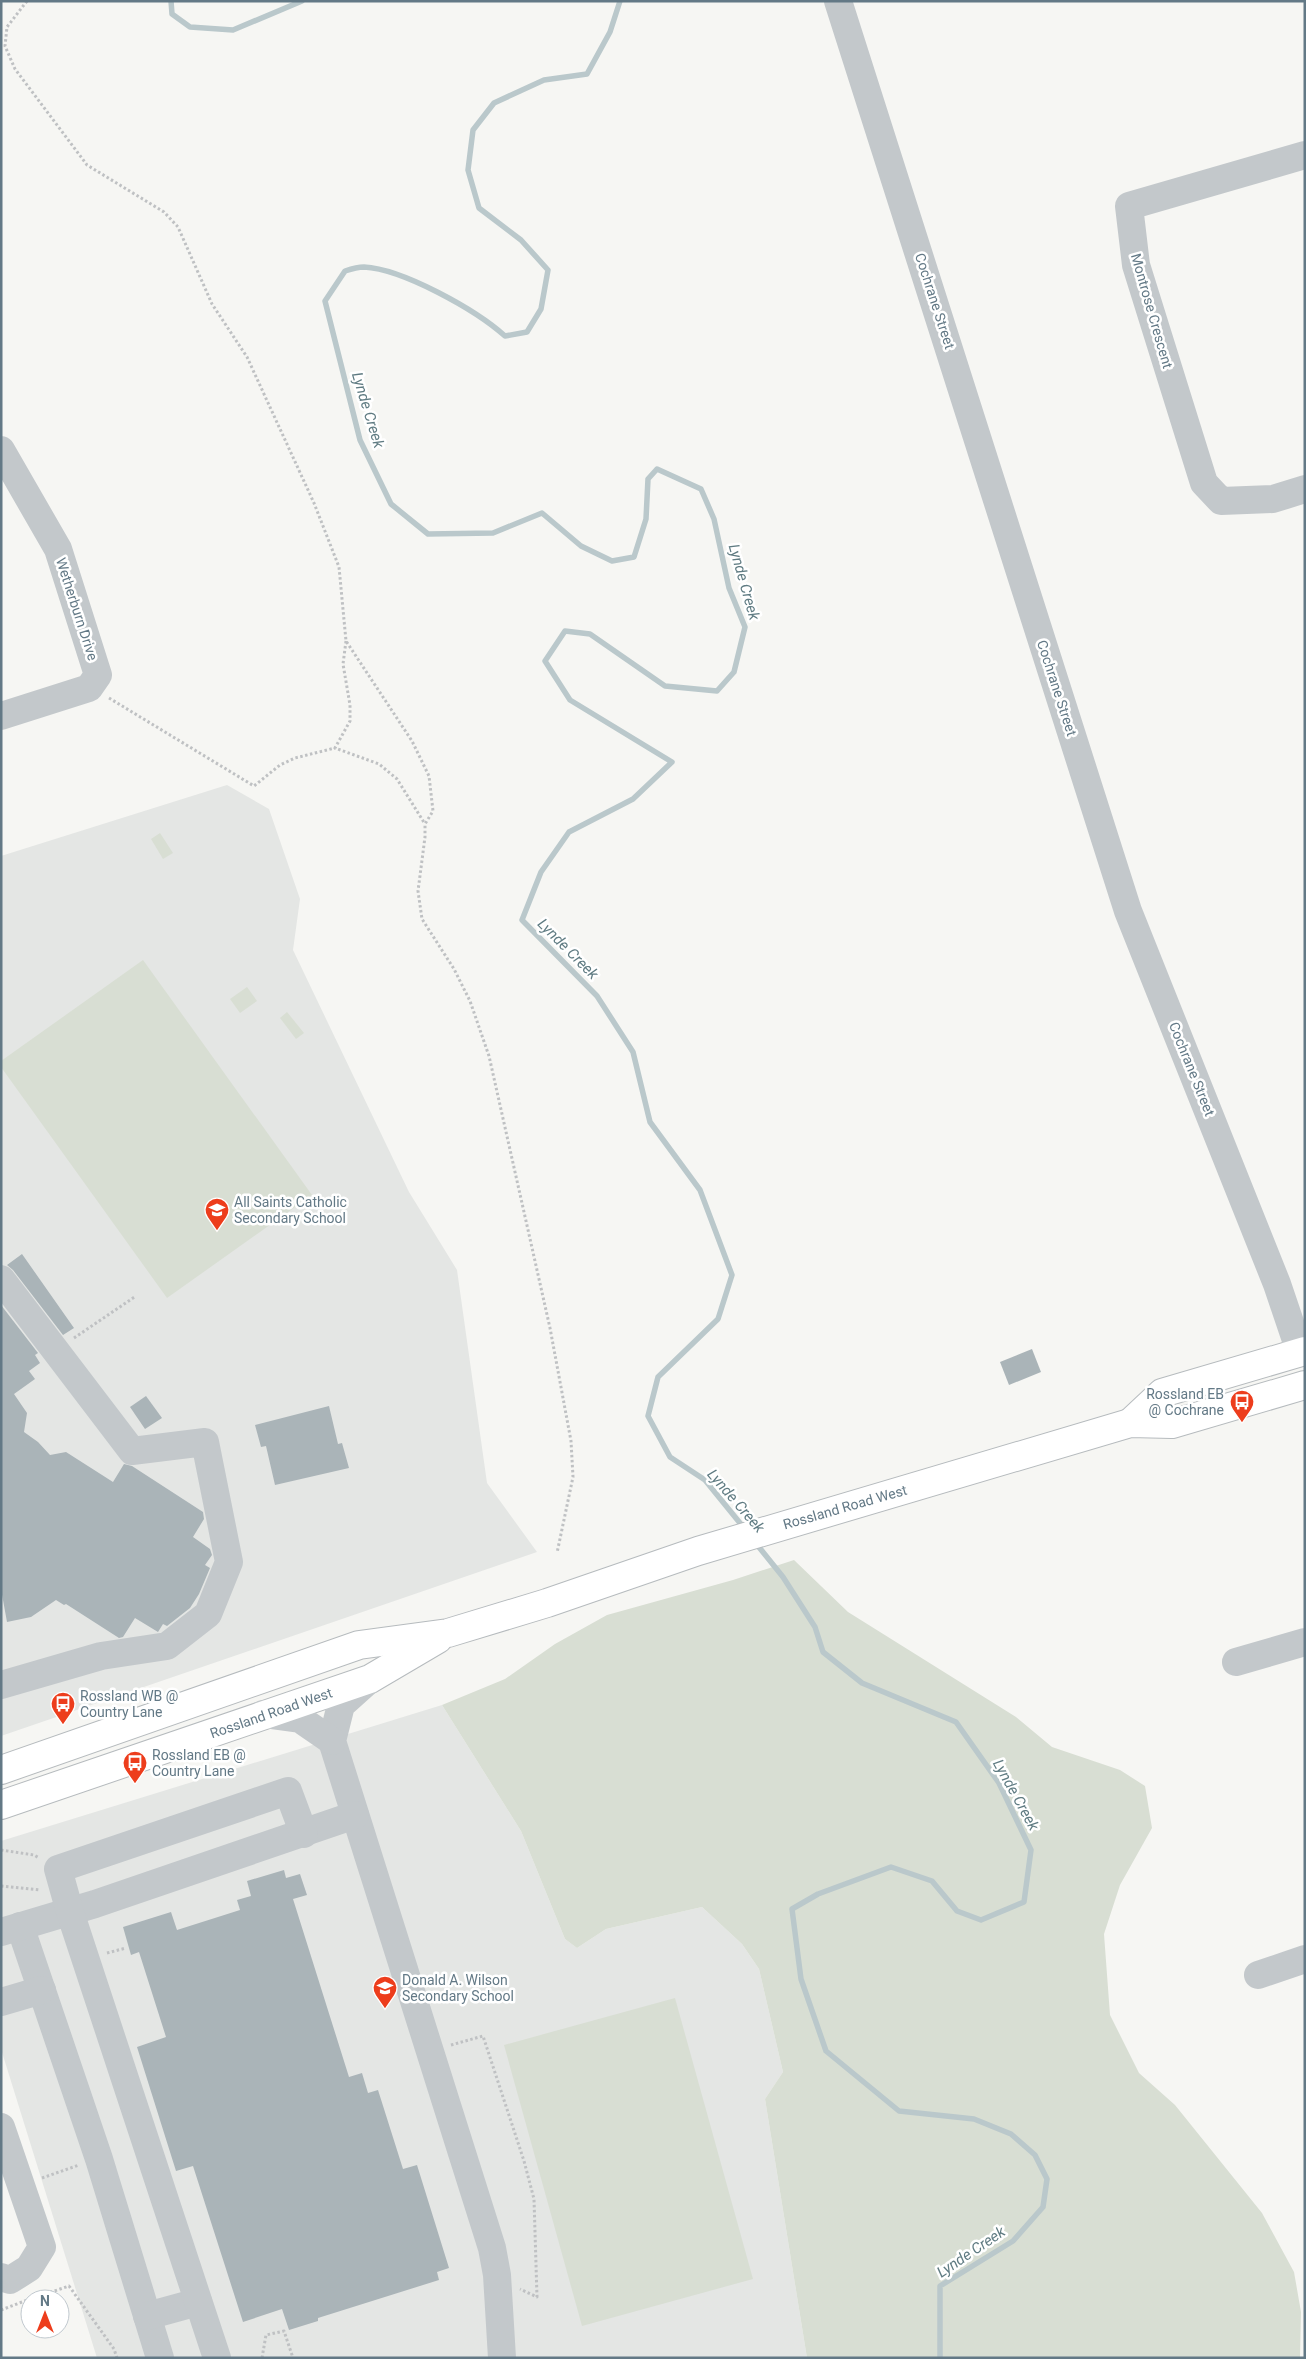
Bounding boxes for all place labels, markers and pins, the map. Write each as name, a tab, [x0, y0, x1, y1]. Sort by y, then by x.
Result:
place label: All Saints Catholic Secondary School	[234, 1194, 347, 1226]
school or university icon: All Saints Catholic Secondary School	[204, 1197, 230, 1231]
place label: Rossland EB @ Cochrane	[1146, 1386, 1224, 1418]
bus stop icon: Rossland EB @ Cochrane	[1229, 1389, 1255, 1423]
place label: Rossland WB @ Country Lane	[80, 1688, 178, 1720]
bus stop icon: Rossland WB @ Country Lane	[50, 1691, 76, 1725]
place label: Rossland EB @ Country Lane	[152, 1747, 246, 1779]
bus stop icon: Rossland EB @ Country Lane	[122, 1750, 148, 1784]
place label: Donald A. Wilson Secondary School	[402, 1972, 514, 2004]
school or university icon: Donald A. Wilson Secondary School	[372, 1975, 398, 2009]

